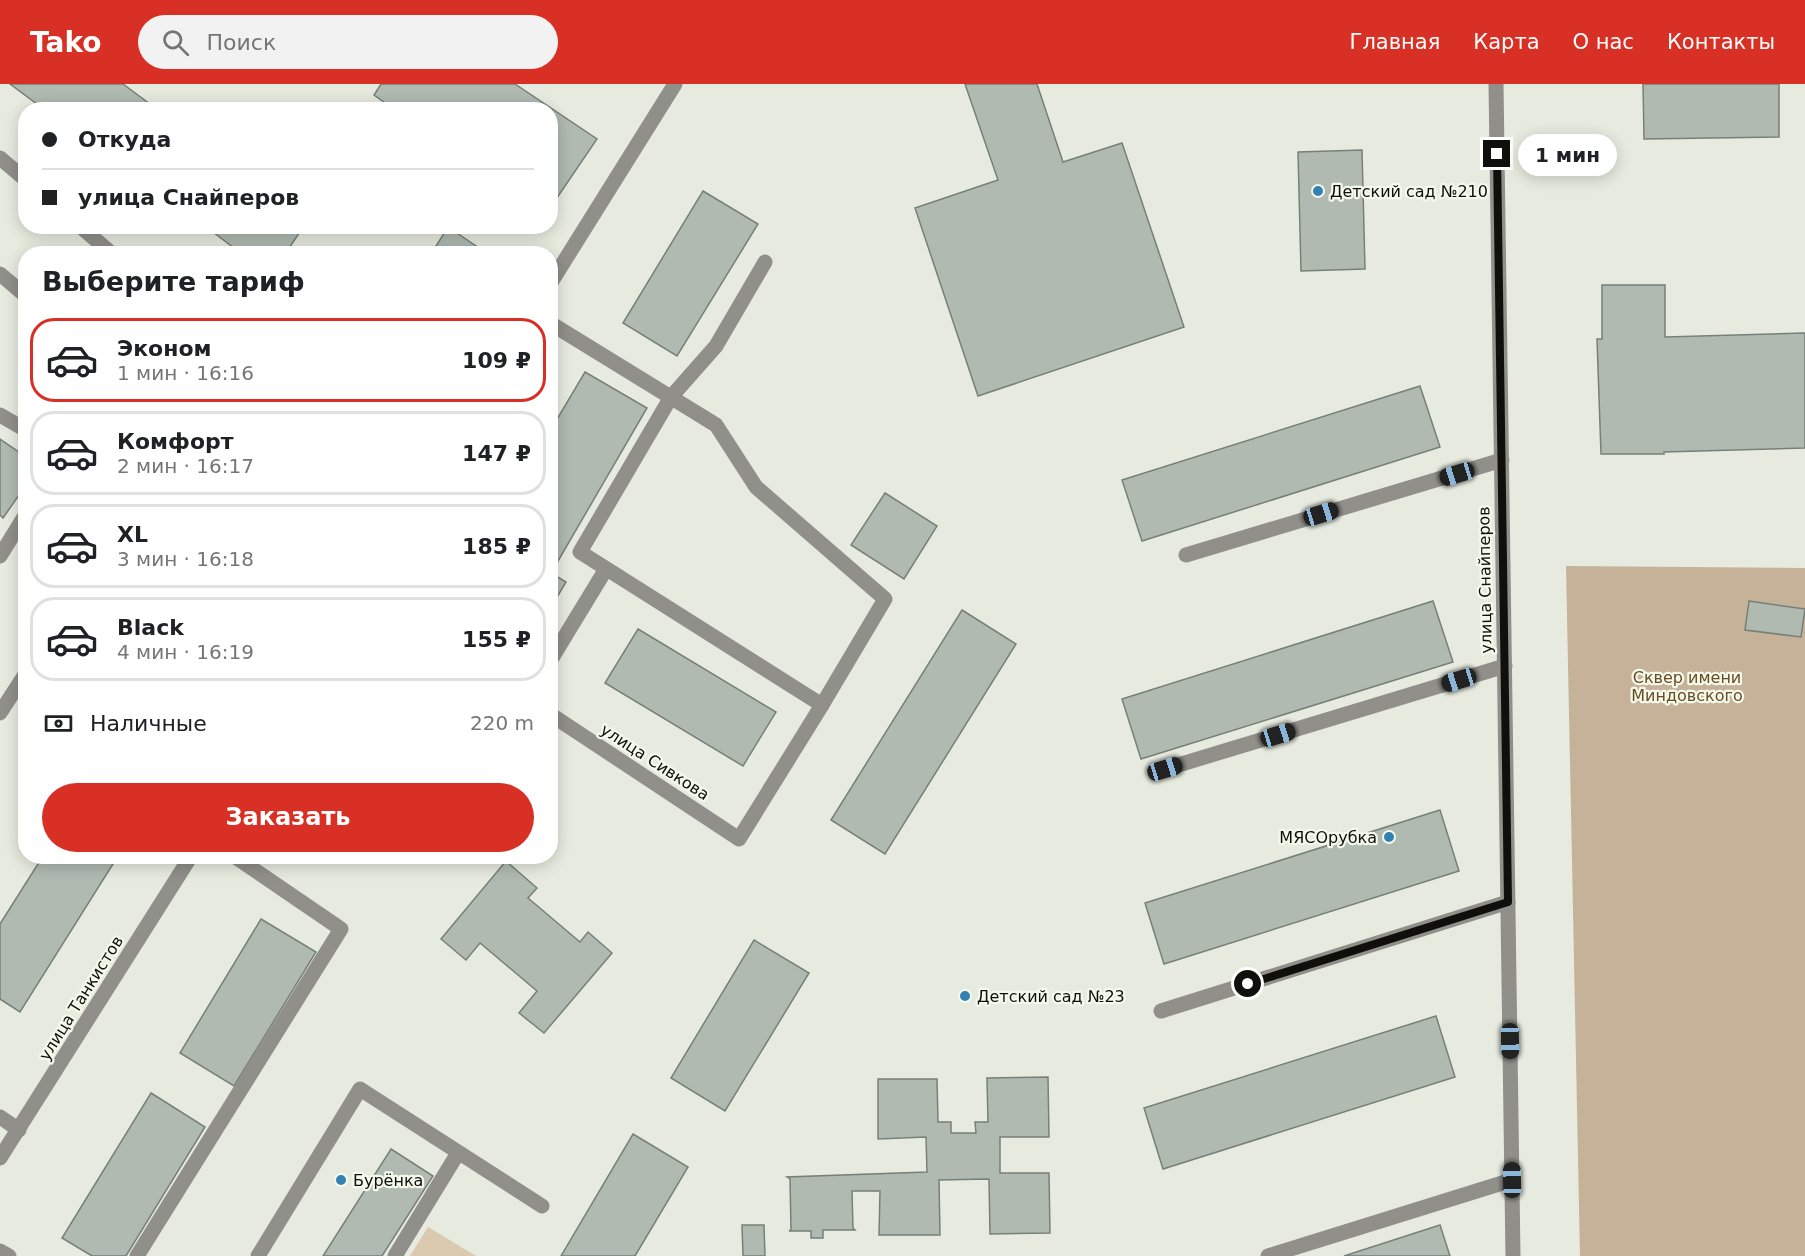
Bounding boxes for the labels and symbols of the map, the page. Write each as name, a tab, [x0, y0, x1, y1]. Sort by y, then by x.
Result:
callout: 1 мин	[1518, 133, 1617, 175]
route end	[1483, 140, 1510, 167]
place label: Детский сад №210	[1330, 182, 1488, 201]
marker: Детский сад №210	[1311, 184, 1325, 198]
car	[1437, 460, 1477, 488]
car	[1301, 500, 1341, 528]
street label: улица Снайперов	[1474, 506, 1496, 654]
car	[1439, 666, 1479, 694]
park label: Сквер имени Миндовского	[1631, 668, 1743, 705]
street label: улица Сивкова	[597, 720, 713, 804]
car	[1258, 721, 1298, 749]
car	[1145, 755, 1185, 783]
place label: МЯСОрубка	[1279, 828, 1377, 847]
marker: МЯСОрубка	[1382, 830, 1396, 844]
street label: улица Танкистов	[35, 932, 127, 1064]
route start	[1234, 970, 1261, 997]
place label: Детский сад №23	[977, 987, 1125, 1006]
marker: Детский сад №23	[958, 989, 972, 1003]
car	[1501, 1023, 1519, 1059]
car	[1503, 1162, 1521, 1198]
place label: Бурёнка	[353, 1171, 423, 1190]
marker: Бурёнка	[334, 1173, 348, 1187]

